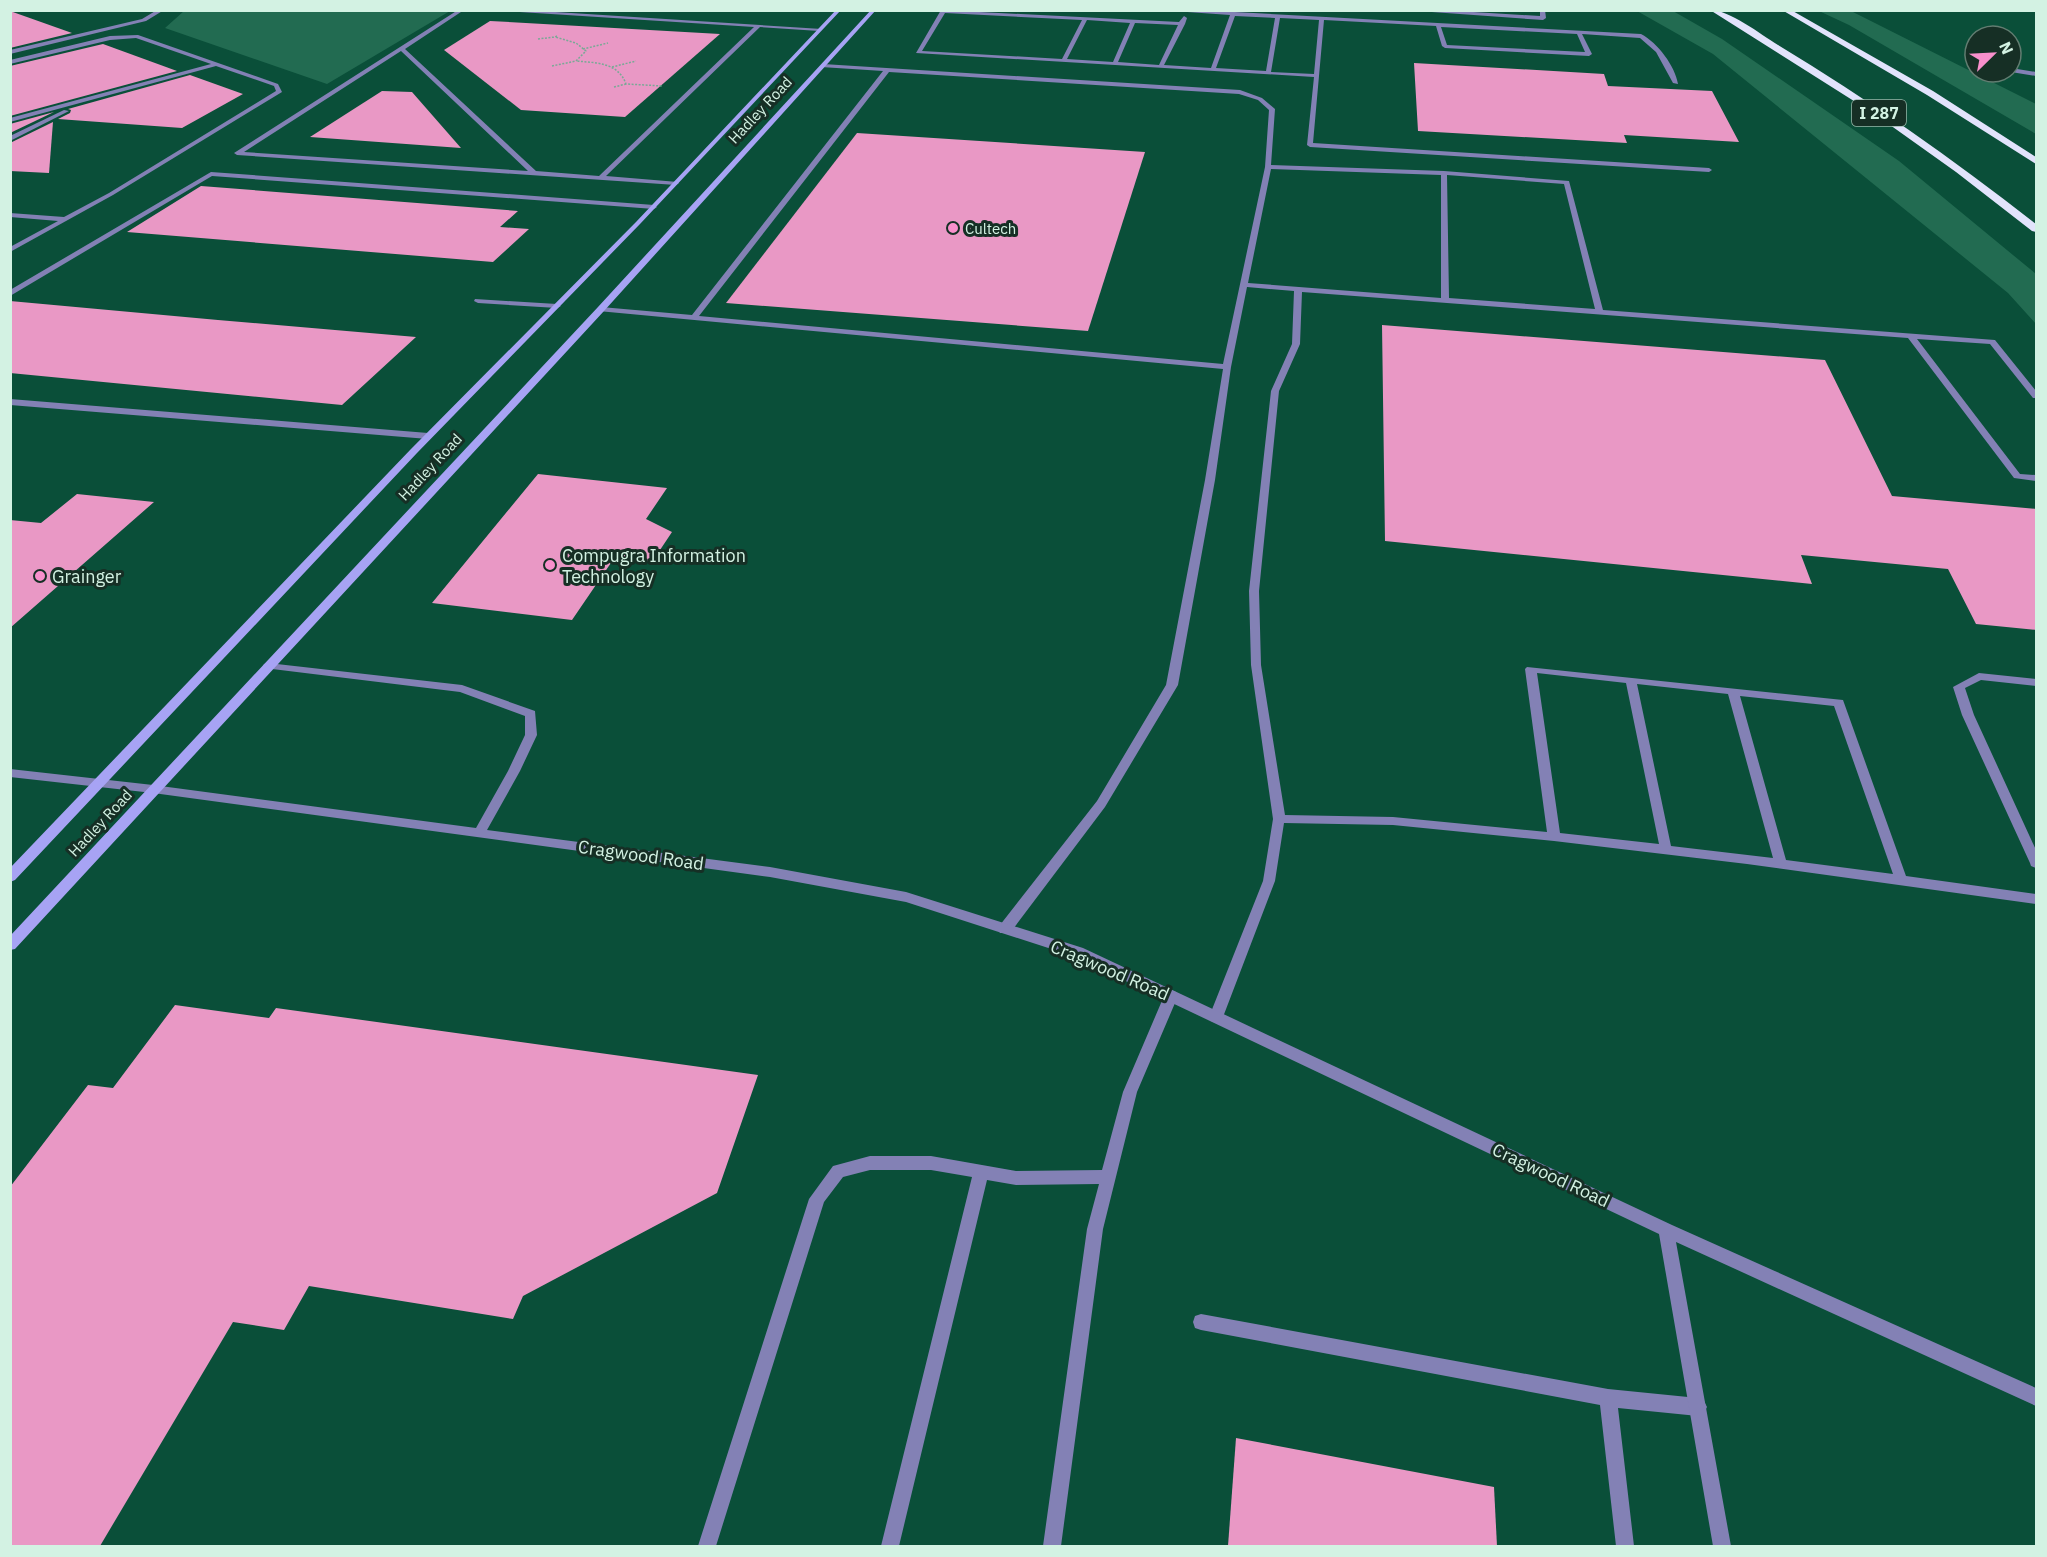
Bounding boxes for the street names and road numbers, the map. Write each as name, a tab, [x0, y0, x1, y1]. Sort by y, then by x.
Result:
street label: Hadley Road	[724, 72, 796, 148]
road number: I 287	[1852, 100, 1906, 126]
street label: Hadley Road	[394, 429, 466, 505]
street label: Hadley Road	[64, 785, 136, 861]
street label: Cragwood Road	[577, 835, 705, 875]
street label: Cragwood Road	[1047, 935, 1173, 1005]
street label: Cragwood Road	[1489, 1138, 1613, 1212]

